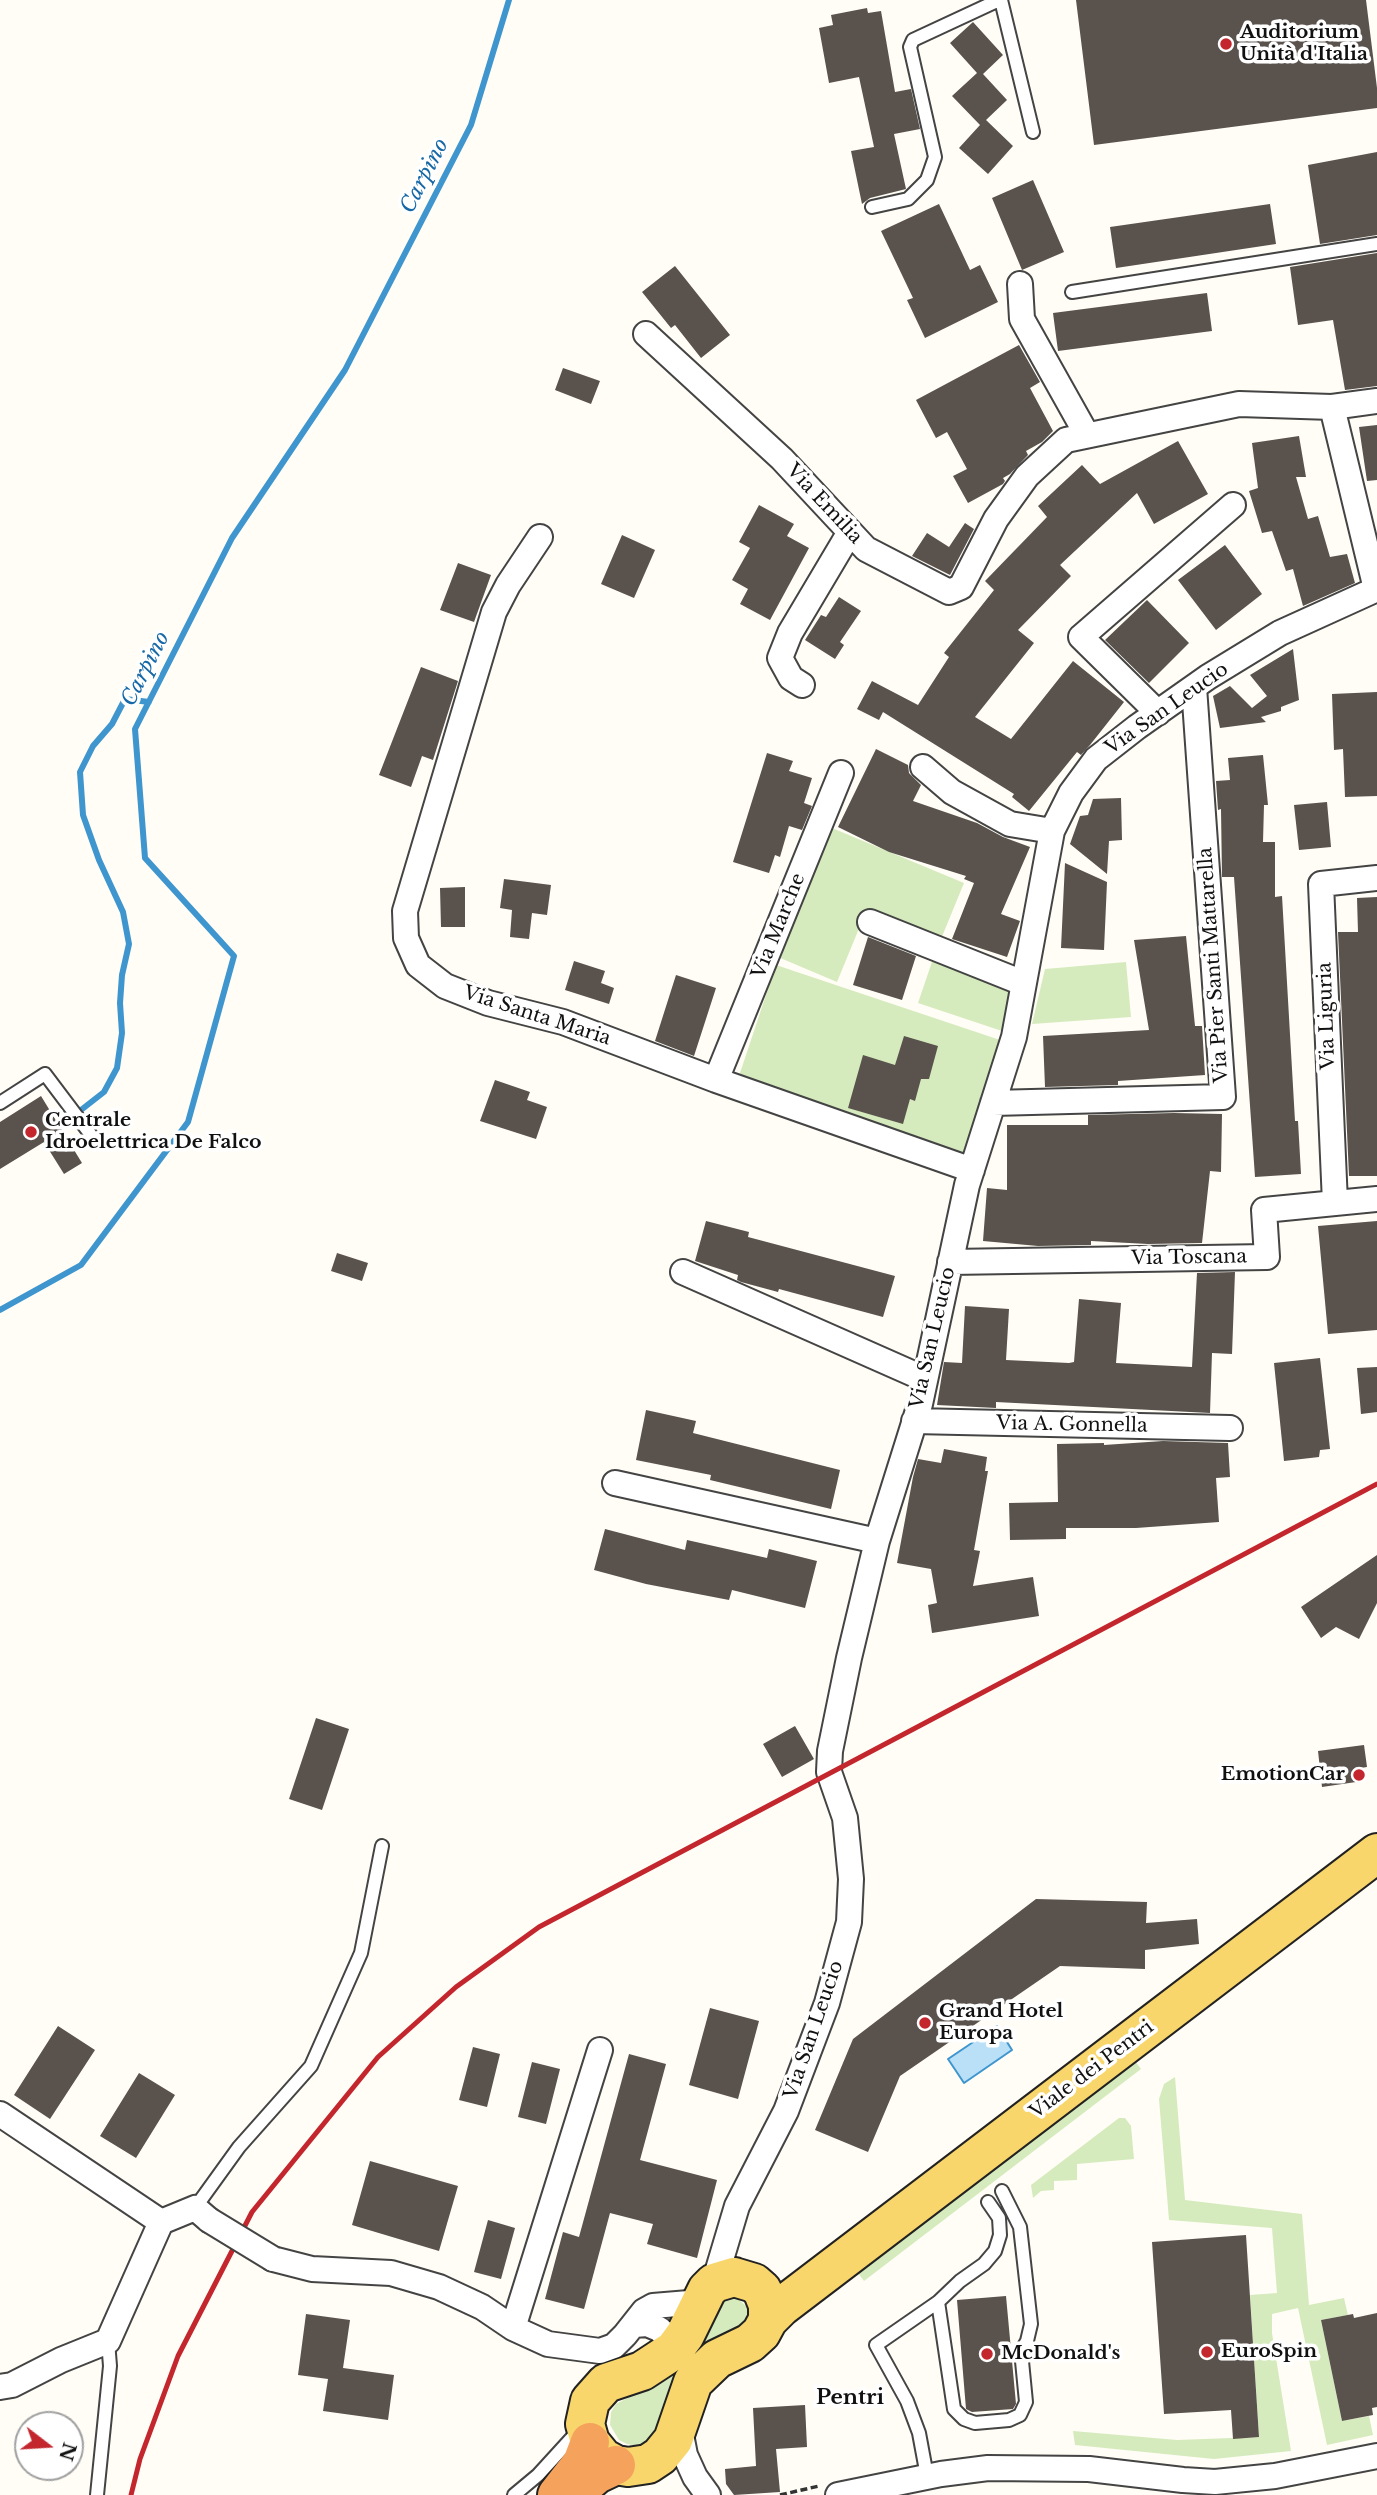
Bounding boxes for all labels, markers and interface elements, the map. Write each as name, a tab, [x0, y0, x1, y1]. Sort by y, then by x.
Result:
place label: Auditorium Unità d'Italia	[1240, 22, 1368, 66]
marker: Auditorium Unità d'Italia	[1218, 36, 1234, 52]
water label: Carpino	[396, 135, 454, 217]
street label: Via Emilia	[781, 459, 867, 549]
water label: Carpino	[117, 628, 175, 710]
street label: Via San Leucio	[1101, 658, 1233, 760]
street label: Via Pier Santi Mattarella	[1194, 847, 1234, 1083]
street label: Via Marche	[748, 870, 810, 982]
street label: Via Liguria	[1314, 962, 1340, 1070]
street label: Via Santa Maria	[460, 981, 614, 1051]
place label: Centrale Idroelettrica De Falco	[45, 1110, 261, 1154]
marker: Centrale Idroelettrica De Falco	[23, 1124, 39, 1140]
street label: Via Toscana	[1131, 1246, 1247, 1270]
street label: Via San Leucio	[906, 1265, 960, 1411]
street label: Via A. Gonnella	[996, 1412, 1148, 1438]
place label: EmotionCar	[1221, 1764, 1345, 1786]
marker: EmotionCar	[1351, 1767, 1367, 1783]
street label: Via San Leucio	[780, 1958, 848, 2102]
place label: Grand Hotel Europa	[939, 2001, 1063, 2045]
marker: Grand Hotel Europa	[917, 2015, 933, 2031]
street label: Viale dei Pentri	[1026, 2016, 1158, 2124]
place label: EuroSpin	[1221, 2341, 1317, 2363]
place label: McDonald's	[1001, 2343, 1120, 2365]
marker: EuroSpin	[1199, 2344, 1215, 2360]
marker: McDonald's	[979, 2346, 995, 2362]
district label: Pentri	[816, 2385, 884, 2411]
north arrow	[14, 2411, 84, 2481]
text: N	[54, 2440, 81, 2464]

